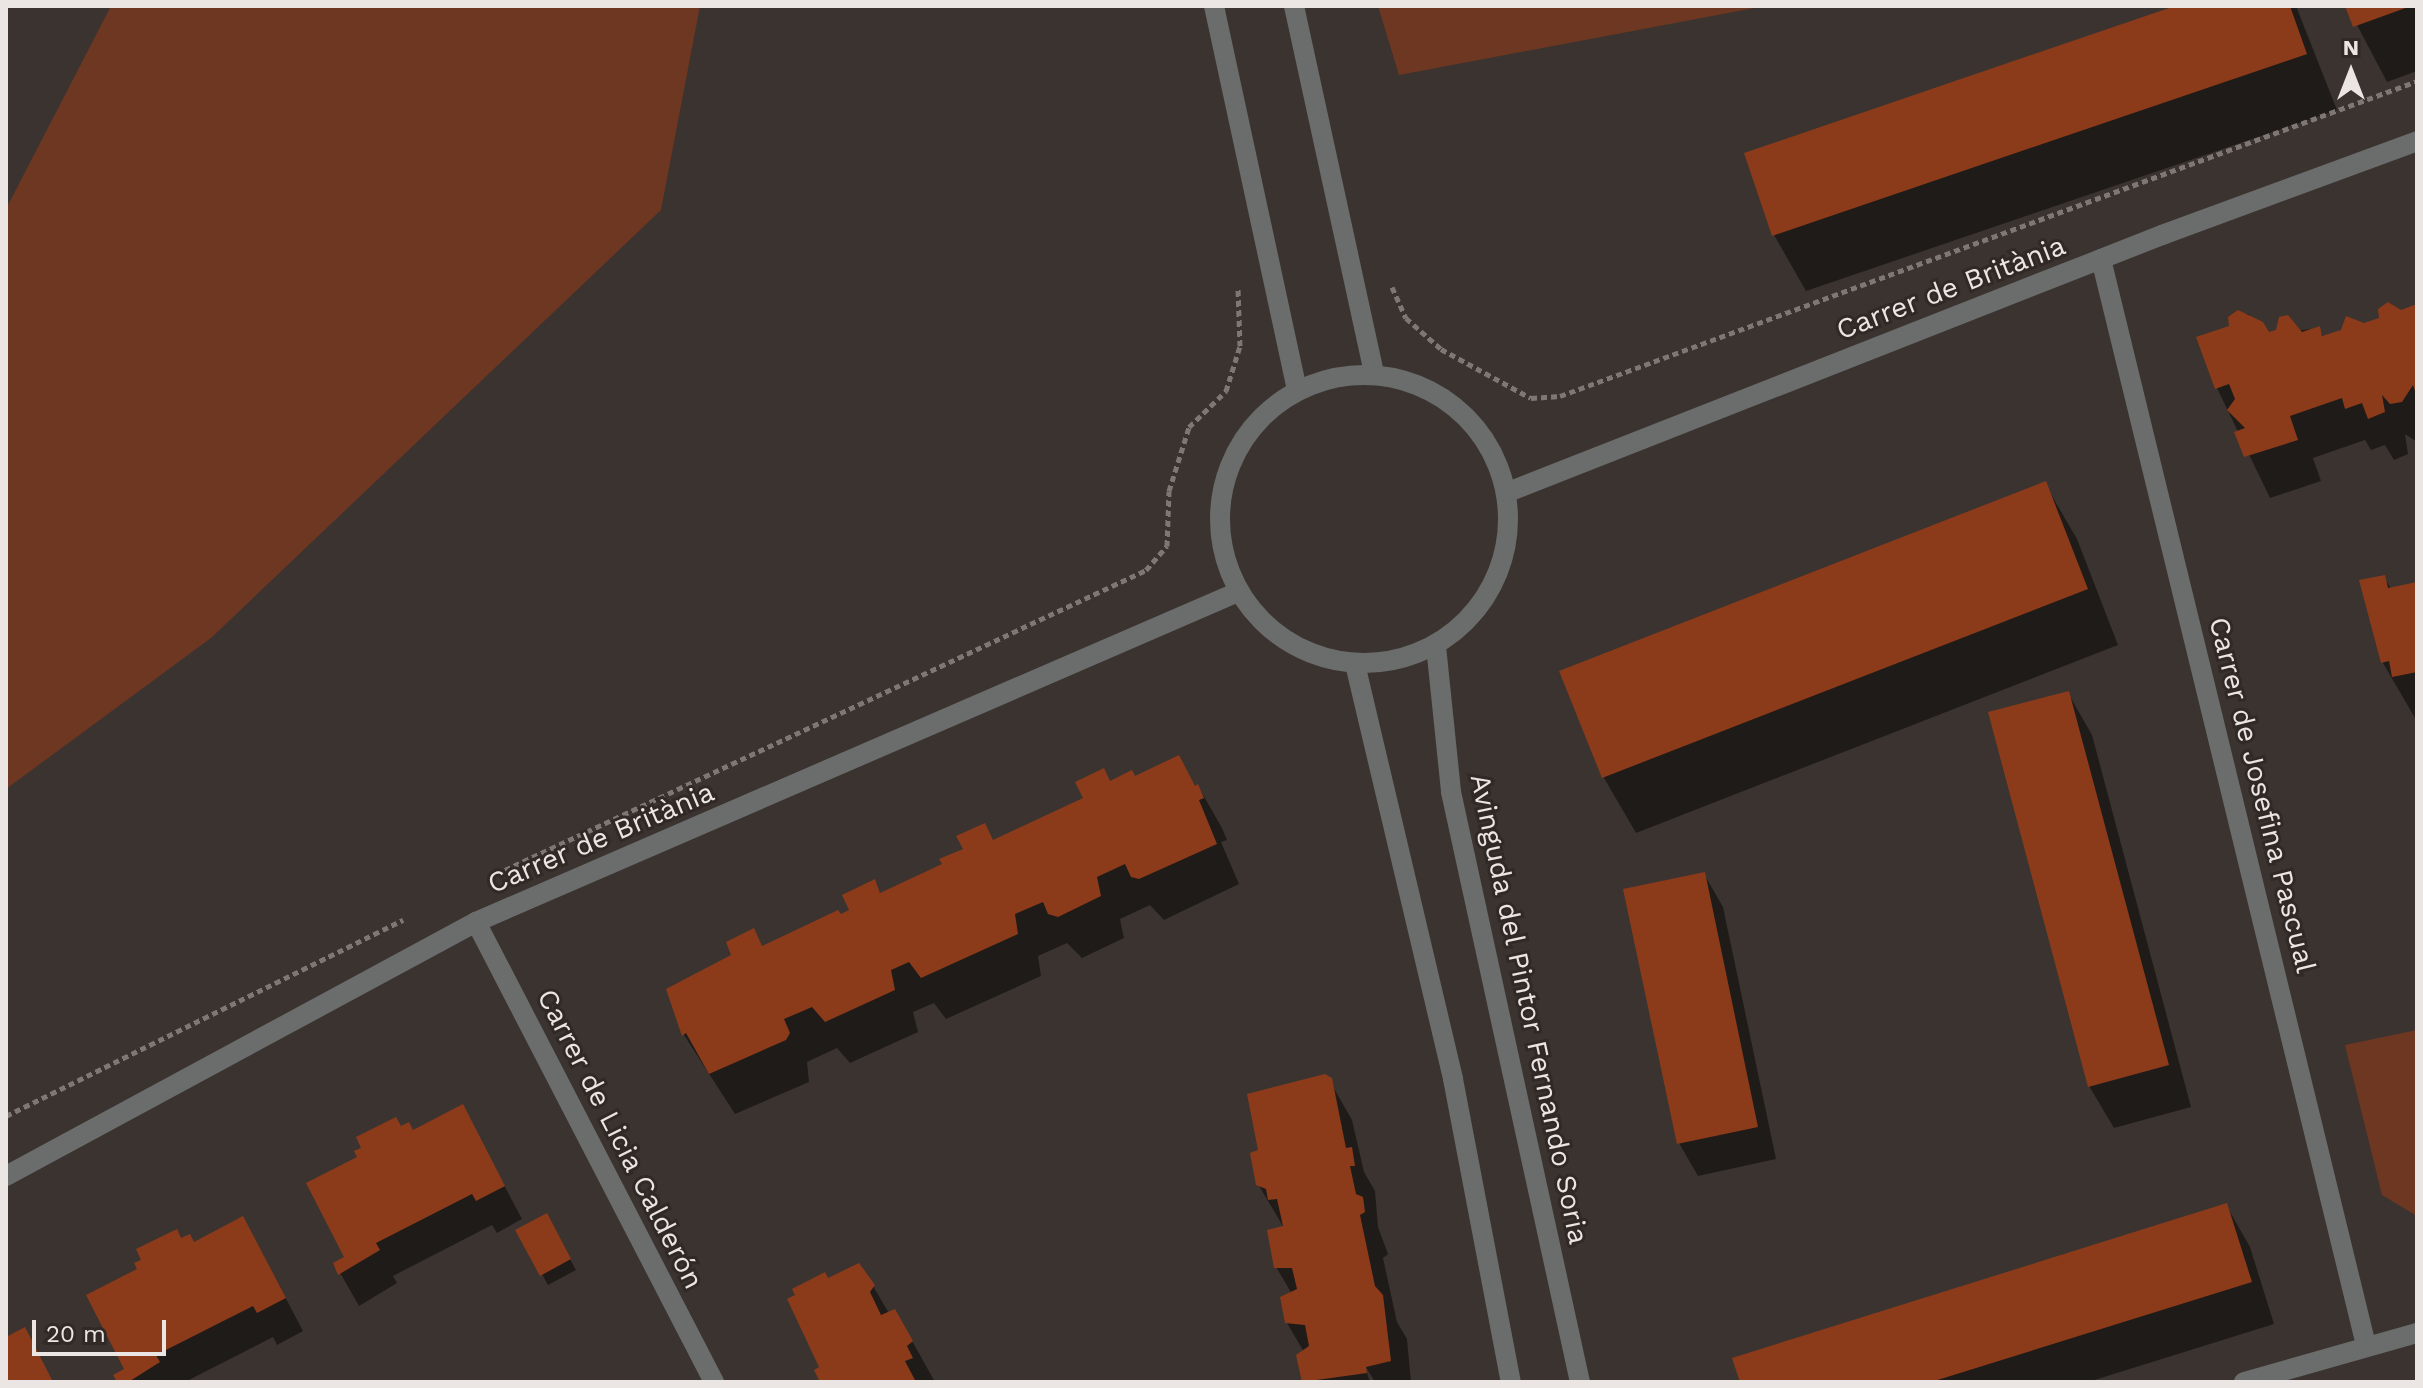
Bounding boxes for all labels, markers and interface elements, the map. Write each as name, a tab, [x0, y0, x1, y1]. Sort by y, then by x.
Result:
north arrow	[2311, 32, 2391, 112]
text: N	[2343, 35, 2359, 60]
street label: Carrer de Britània	[1831, 229, 2071, 347]
street label: Carrer de Josefina Pascual	[2201, 613, 2323, 977]
street label: Avinguda del Pintor Fernando Soria	[1462, 770, 1596, 1248]
street label: Carrer de Britània	[482, 775, 720, 901]
street label: Carrer de Licia Calderón	[529, 983, 711, 1295]
scale bar	[36, 1304, 170, 1354]
text: 20 m	[46, 1320, 106, 1348]

